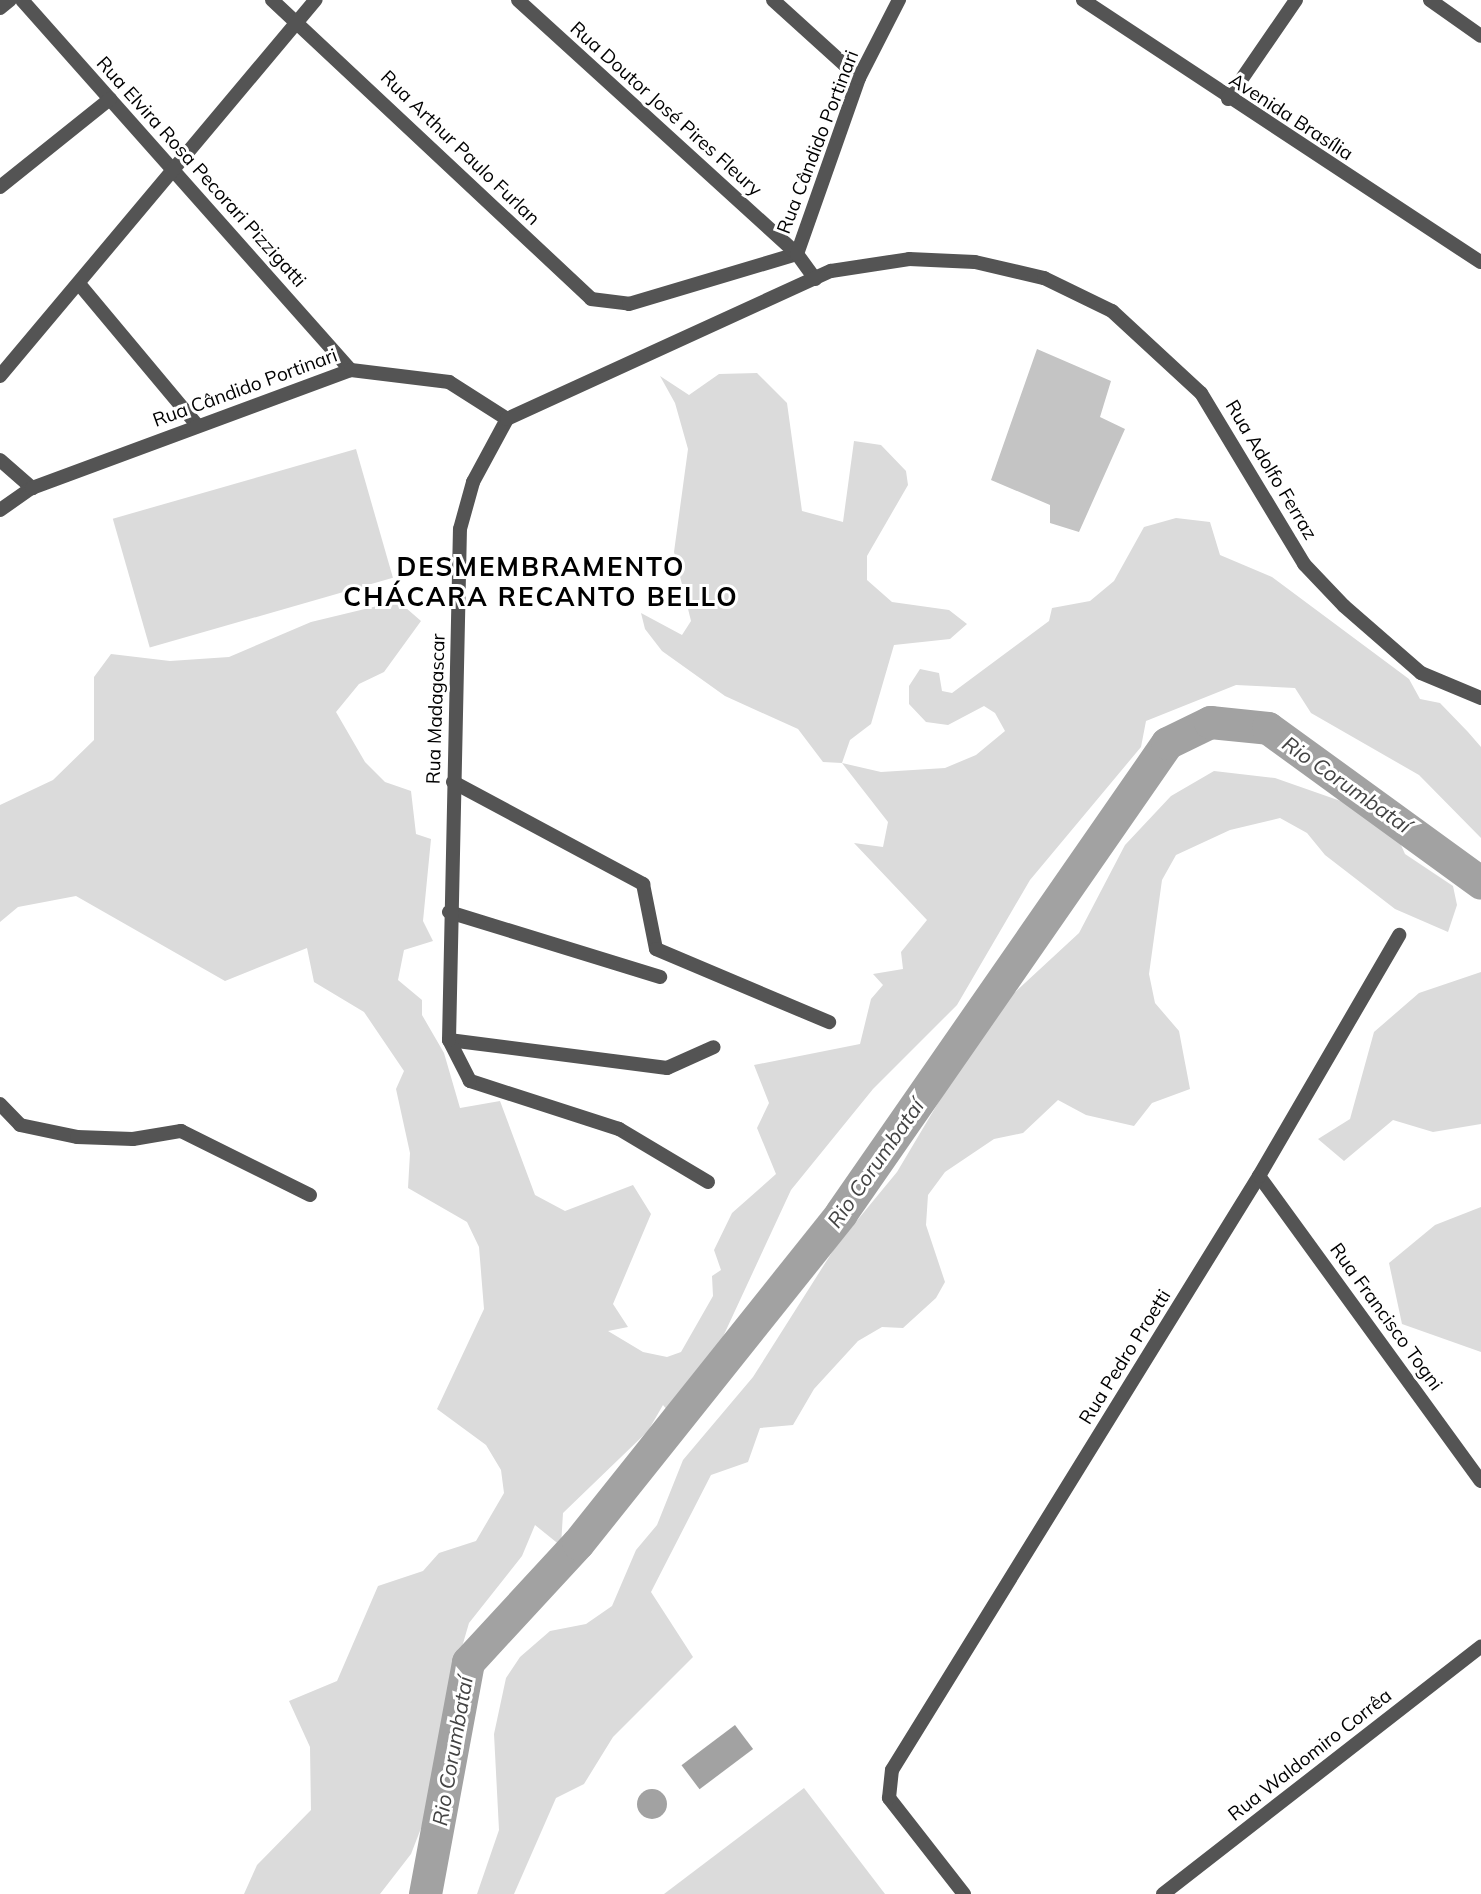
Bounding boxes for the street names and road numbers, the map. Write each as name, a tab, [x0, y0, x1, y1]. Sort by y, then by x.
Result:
street label: Rua Doutor José Pires Fleury	[565, 17, 767, 201]
street label: Rua Cândido Portinari	[773, 47, 863, 237]
street label: Rua Elvira Rosa Pecorari Pizzigatti	[91, 52, 311, 292]
street label: Rua Arthur Paulo Furlan	[376, 66, 544, 230]
street label: Avenida Brasília	[1225, 69, 1357, 165]
street label: Rua Cândido Portinari	[150, 344, 340, 432]
street label: Rua Adolfo Ferraz	[1220, 396, 1322, 544]
street label: Rua Madagascar	[422, 633, 450, 785]
street label: Rua Francisco Togni	[1325, 1239, 1447, 1395]
street label: Rua Pedro Proetti	[1074, 1285, 1176, 1429]
street label: Rua Waldomiro Corrêa	[1224, 1684, 1396, 1826]

